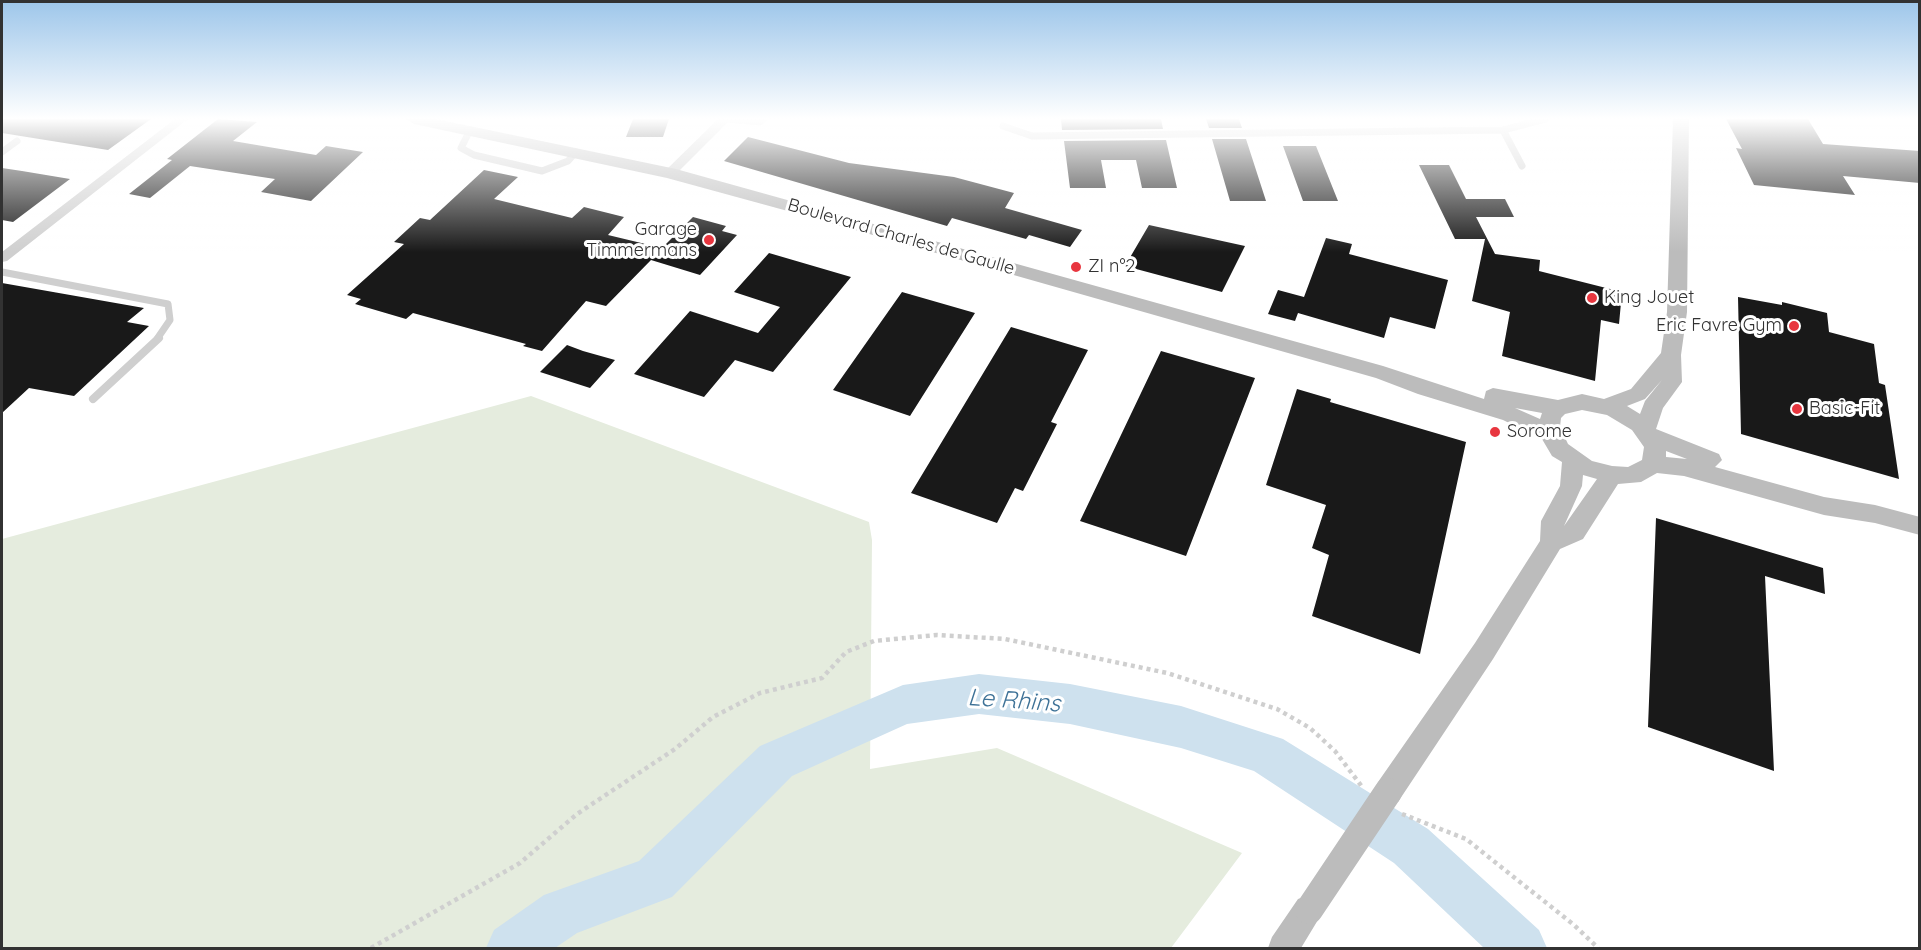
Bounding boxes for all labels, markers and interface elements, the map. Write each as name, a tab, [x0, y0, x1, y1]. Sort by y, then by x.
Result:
street label: Boulevard Charles de Gaulle	[785, 194, 1017, 280]
place label: Garage Timmermans	[586, 219, 697, 262]
marker: Garage Timmermans	[702, 233, 716, 247]
place label: ZI n°2	[1088, 256, 1135, 278]
marker: ZI n°2	[1069, 260, 1083, 274]
place label: King Jouet	[1604, 287, 1694, 309]
marker: King Jouet	[1585, 291, 1599, 305]
place label: Eric Favre Gym	[1656, 315, 1782, 337]
marker: Eric Favre Gym	[1787, 319, 1801, 333]
place label: Basic-Fit	[1809, 398, 1880, 420]
marker: Basic-Fit	[1790, 402, 1804, 416]
place label: Sorome	[1507, 421, 1572, 443]
marker: Sorome	[1488, 425, 1502, 439]
water label: Le Rhins	[967, 683, 1061, 719]

